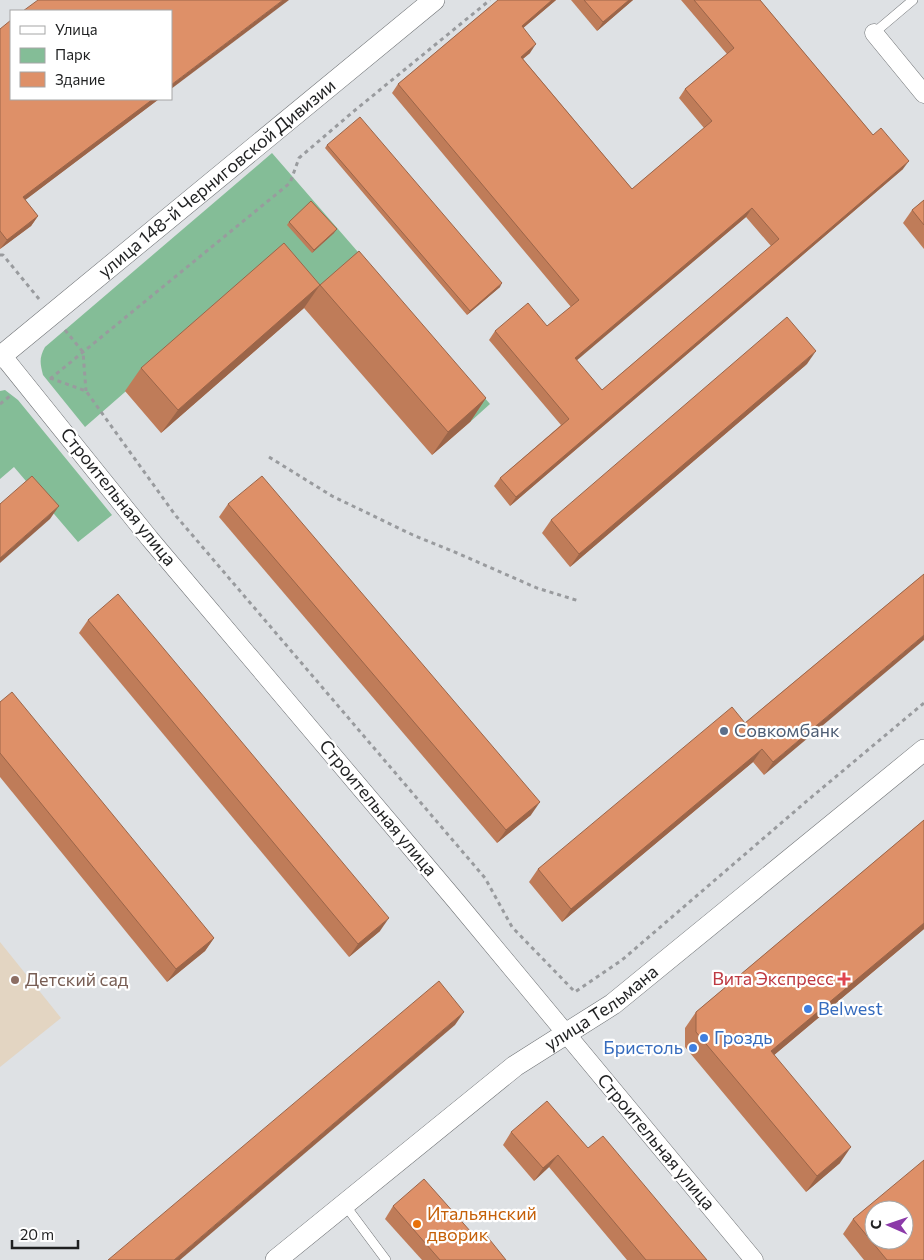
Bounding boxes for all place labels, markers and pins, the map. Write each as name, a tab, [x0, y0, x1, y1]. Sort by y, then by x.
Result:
place label: Совкомбанк	[734, 719, 840, 741]
marker: Совкомбанк	[718, 725, 730, 737]
place label: Вита Экспресс	[712, 967, 834, 989]
place label: Детский сад	[25, 968, 129, 990]
marker: Вита Экспресс	[838, 973, 850, 985]
marker: Детский сад	[9, 974, 21, 986]
place label: Belwest	[818, 997, 883, 1019]
marker: Belwest	[802, 1003, 814, 1015]
place label: Гроздь	[714, 1026, 772, 1048]
marker: Гроздь	[698, 1032, 710, 1044]
place label: Бристоль	[603, 1036, 683, 1058]
marker: Бристоль	[687, 1042, 699, 1054]
place label: Итальянский дворик	[427, 1202, 537, 1245]
marker: Итальянский дворик	[411, 1218, 423, 1230]

